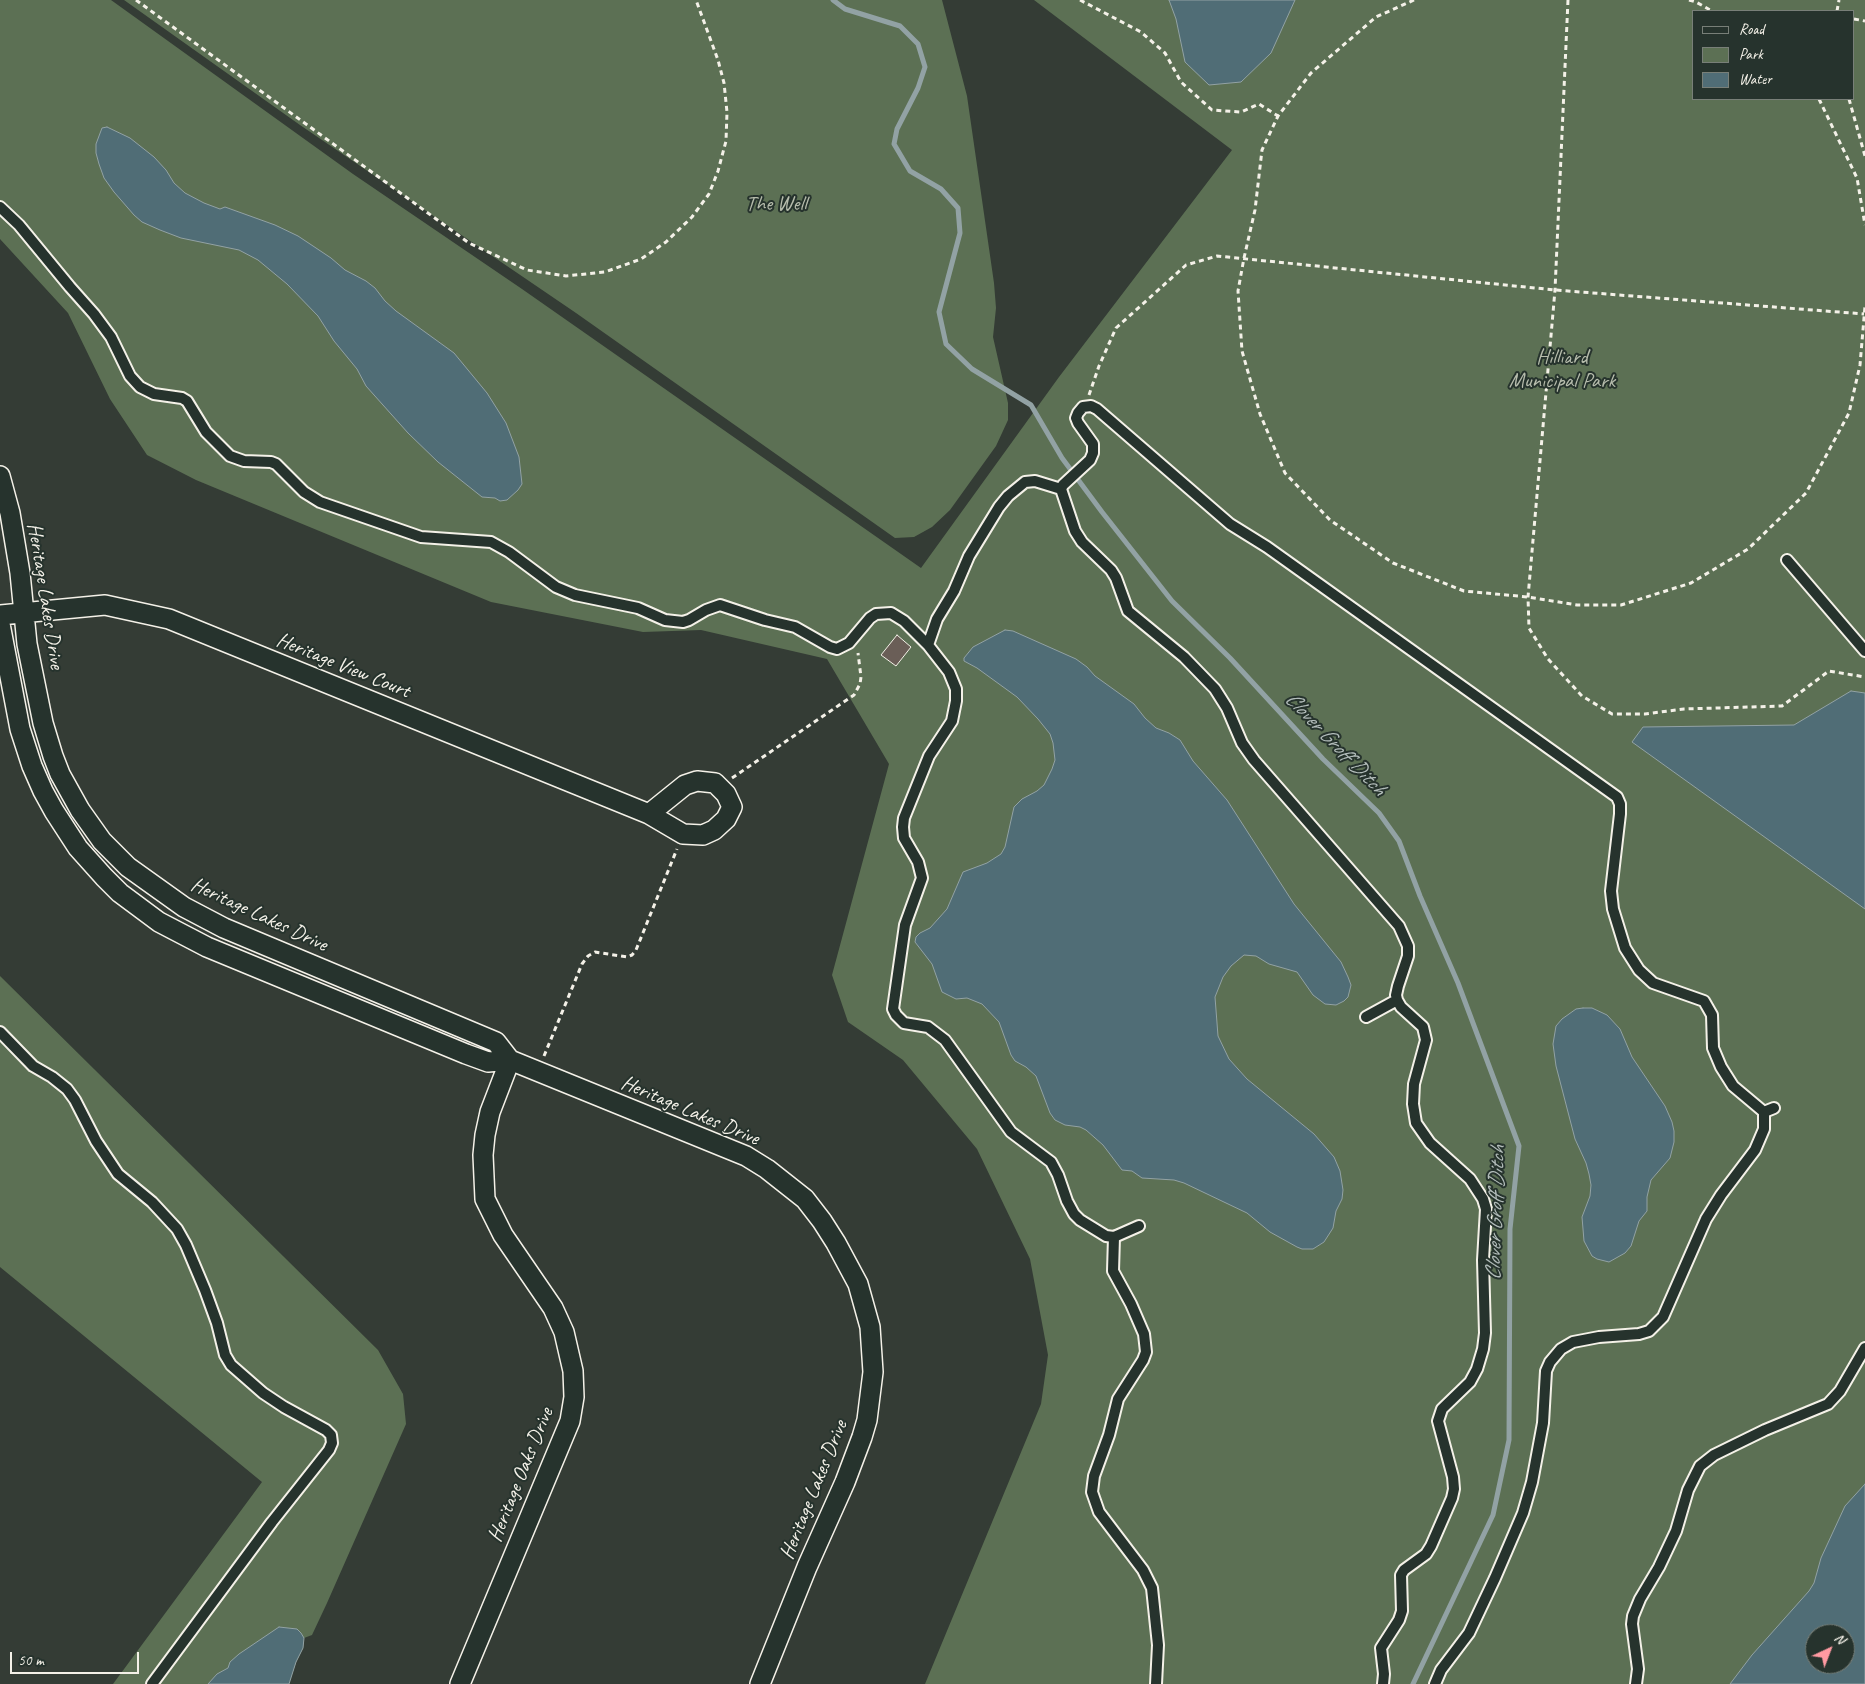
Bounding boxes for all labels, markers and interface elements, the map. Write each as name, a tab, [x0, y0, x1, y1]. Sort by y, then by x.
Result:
legend	[1692, 10, 1855, 100]
text: Road	[1739, 20, 1764, 39]
text: Park	[1739, 45, 1763, 64]
text: Water	[1739, 70, 1772, 89]
park label: The Well	[745, 191, 807, 217]
park label: Hilliard Municipal Park	[1509, 344, 1615, 394]
street label: Heritage Lakes Drive	[21, 521, 69, 671]
street label: Heritage View Court	[273, 628, 413, 704]
water label: Clover Groff Ditch	[1279, 686, 1391, 802]
street label: Heritage Lakes Drive	[187, 872, 331, 958]
street label: Heritage Lakes Drive	[617, 1071, 763, 1151]
water label: Clover Groff Ditch	[1480, 1145, 1512, 1281]
street label: Heritage Oaks Drive	[483, 1404, 559, 1546]
street label: Heritage Lakes Drive	[775, 1417, 853, 1563]
north arrow	[1805, 1624, 1855, 1674]
text: N	[1831, 1629, 1849, 1648]
scale bar	[12, 1642, 141, 1674]
text: 50 m	[18, 1651, 44, 1670]

